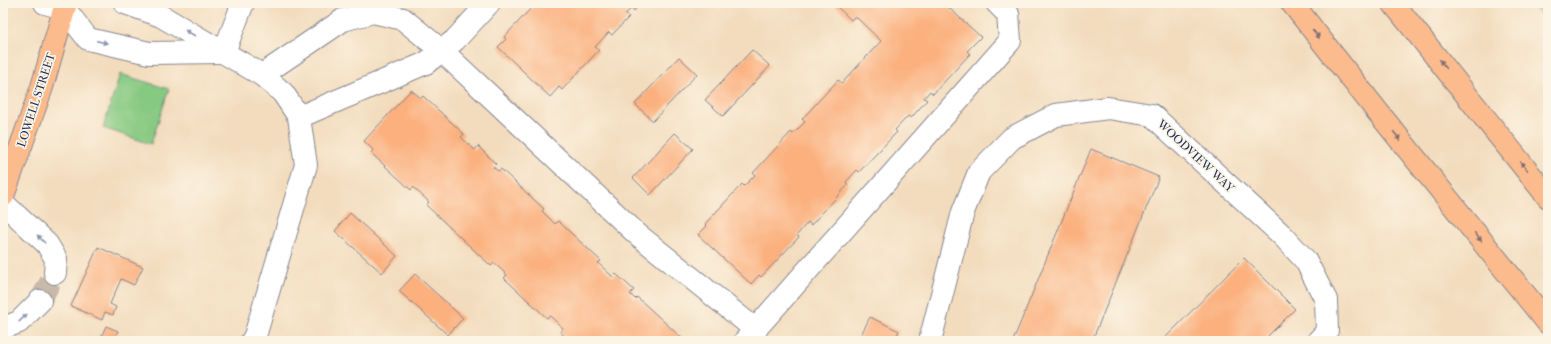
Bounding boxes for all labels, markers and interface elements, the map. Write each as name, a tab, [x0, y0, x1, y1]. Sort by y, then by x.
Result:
one-way arrow	[1312, 28, 1320, 39]
one-way arrow	[184, 29, 196, 36]
one-way arrow	[95, 40, 108, 46]
street label: LOWELL STREET	[14, 50, 58, 149]
one-way arrow	[1438, 59, 1447, 70]
street label: WOODVIEW WAY	[1154, 116, 1238, 196]
one-way arrow	[1392, 130, 1401, 141]
one-way arrow	[1519, 161, 1528, 172]
one-way arrow	[1474, 231, 1483, 242]
one-way arrow	[36, 234, 46, 244]
one-way arrow	[18, 313, 28, 322]

